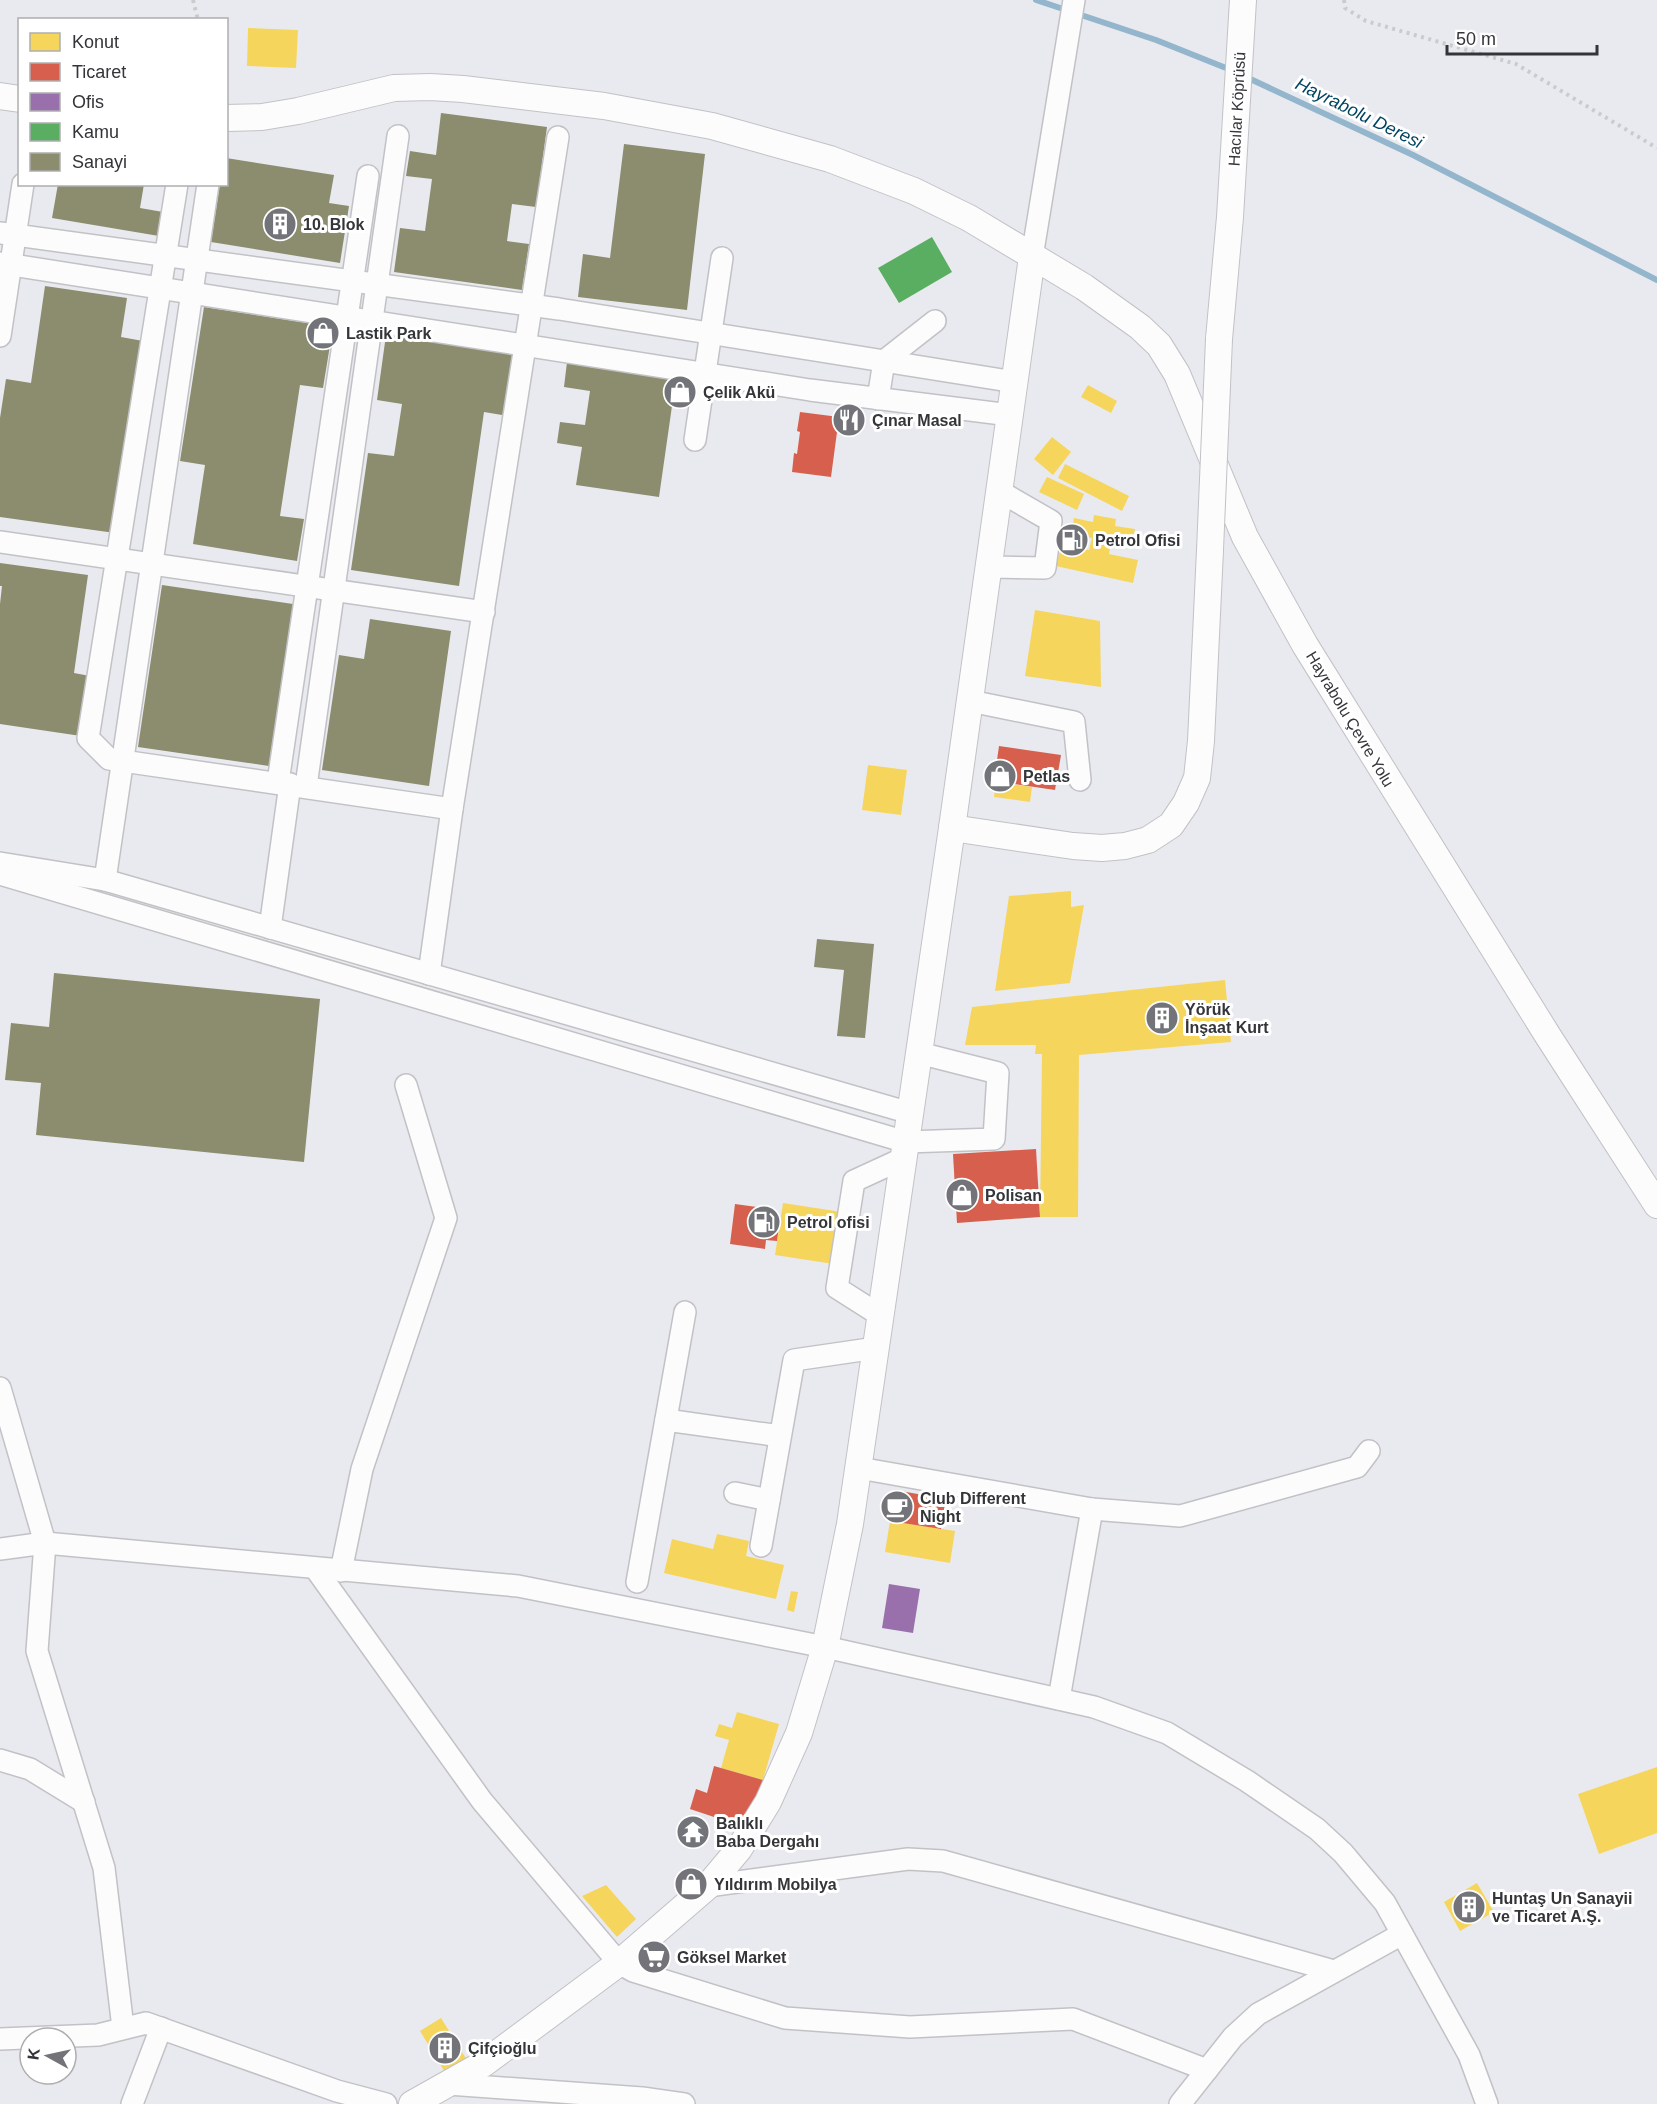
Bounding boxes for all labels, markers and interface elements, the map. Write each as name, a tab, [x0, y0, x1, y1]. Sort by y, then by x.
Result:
legend	[18, 18, 228, 186]
scale bar	[1447, 18, 1597, 56]
text: 50 m	[1456, 29, 1496, 49]
text: Konut	[72, 32, 119, 52]
street label: Hacılar Köprüsü	[1226, 51, 1248, 167]
text: Ticaret	[72, 62, 126, 82]
water label: Hayrabolu Deresi	[1292, 74, 1427, 153]
text: Ofis	[72, 92, 104, 112]
text: Kamu	[72, 122, 119, 142]
text: Sanayi	[72, 152, 127, 172]
building icon: 10. Blok	[262, 206, 298, 242]
place label: 10. Blok	[303, 216, 364, 233]
shop icon: Lastik Park	[305, 315, 341, 351]
place label: Lastik Park	[346, 325, 431, 342]
shop icon: Çelik Akü	[662, 374, 698, 410]
place label: Çelik Akü	[703, 384, 775, 401]
restaurant icon: Çınar Masal	[831, 402, 867, 438]
place label: Çınar Masal	[872, 412, 962, 429]
fuel station icon: Petrol Ofisi	[1054, 522, 1090, 558]
place label: Petrol Ofisi	[1095, 532, 1180, 549]
street label: Hayrabolu Çevre Yolu	[1303, 648, 1397, 790]
shop icon: Petlas	[982, 758, 1018, 794]
place label: Petlas	[1023, 768, 1070, 785]
building icon: Yörük İnşaat Kurt	[1144, 1000, 1180, 1036]
place label: Yörük İnşaat Kurt	[1185, 1001, 1269, 1036]
shop icon: Polisan	[944, 1177, 980, 1213]
place label: Polisan	[985, 1187, 1042, 1204]
fuel station icon: Petrol ofisi	[746, 1204, 782, 1240]
place label: Petrol ofisi	[787, 1214, 870, 1231]
cafe icon: Club Different Night	[879, 1489, 915, 1525]
place label: Club Different Night	[920, 1490, 1026, 1525]
temple icon: Balıklı Baba Dergahı	[675, 1814, 711, 1850]
place label: Balıklı Baba Dergahı	[716, 1815, 819, 1850]
shop icon: Yıldırım Mobilya	[673, 1866, 709, 1902]
place label: Yıldırım Mobilya	[714, 1876, 837, 1893]
building icon: Huntaş Un Sanayii ve Ticaret A.Ş.	[1451, 1889, 1487, 1925]
place label: Huntaş Un Sanayii ve Ticaret A.Ş.	[1492, 1890, 1632, 1925]
supermarket icon: Göksel Market	[636, 1939, 672, 1975]
place label: Göksel Market	[677, 1949, 787, 1966]
north arrow	[18, 2026, 78, 2086]
building icon: Çifçioğlu	[427, 2030, 463, 2066]
place label: Çifçioğlu	[468, 2040, 536, 2057]
text: K	[24, 2047, 43, 2061]

